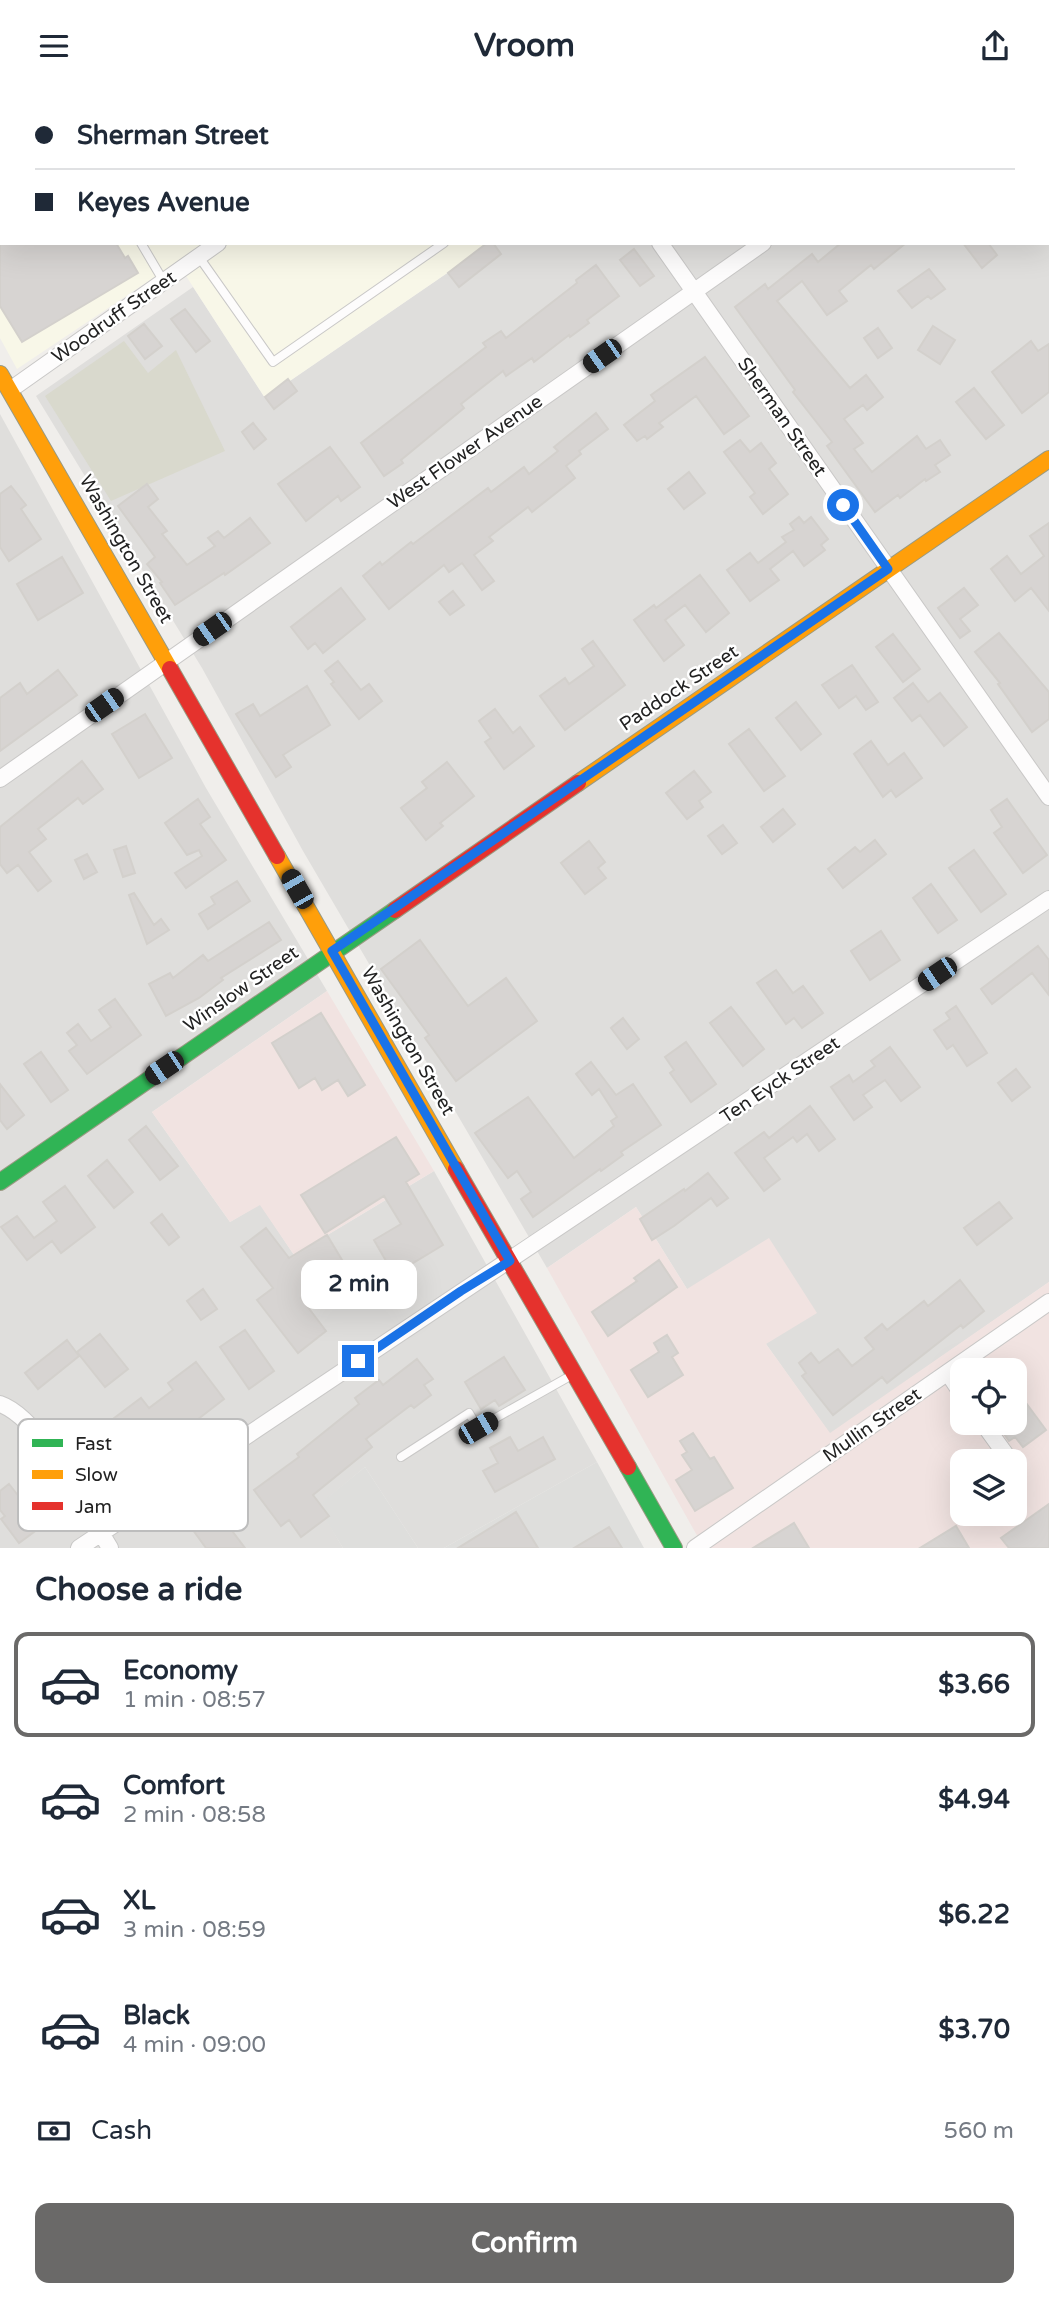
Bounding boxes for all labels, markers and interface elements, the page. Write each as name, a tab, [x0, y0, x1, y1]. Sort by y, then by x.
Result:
icon: menu	[35, 27, 73, 65]
text: Vroom	[474, 27, 575, 65]
icon: share	[976, 27, 1014, 65]
text: Sherman Street	[77, 120, 269, 151]
text: Keyes Avenue	[77, 187, 250, 218]
street label: Woodruff Street	[48, 266, 180, 368]
car	[579, 335, 626, 377]
street label: Sherman Street	[733, 353, 831, 481]
street label: West Flower Avenue	[383, 390, 547, 514]
street label: Washington Street	[75, 471, 177, 627]
route start	[827, 489, 859, 521]
car	[189, 608, 236, 650]
street label: Paddock Street	[616, 640, 742, 736]
car	[81, 684, 128, 726]
car	[278, 866, 317, 912]
street label: Winslow Street	[179, 941, 303, 1037]
car	[914, 954, 961, 994]
street label: Washington Street	[357, 963, 459, 1119]
street label: Ten Eyck Street	[716, 1032, 844, 1128]
car	[141, 1048, 188, 1088]
callout: 2 min	[300, 1259, 416, 1309]
text: 2 min	[328, 1270, 390, 1298]
route end	[342, 1345, 374, 1377]
map controls	[950, 1358, 1027, 1526]
button: locate	[950, 1358, 1027, 1435]
street label: Mullin Street	[819, 1383, 925, 1467]
car	[455, 1408, 502, 1448]
legend	[18, 1419, 248, 1531]
text: Fast	[75, 1433, 112, 1455]
button: layers	[950, 1449, 1027, 1526]
text: Slow	[75, 1464, 118, 1486]
text: Jam	[75, 1496, 112, 1518]
text: Choose a ride	[35, 1571, 242, 1609]
icon: car	[39, 1653, 102, 1716]
text: Economy	[123, 1655, 238, 1686]
text: $3.66	[938, 1669, 1010, 1700]
text: 1 min · 08:57	[123, 1686, 266, 1714]
icon: car	[39, 1768, 102, 1831]
text: Comfort	[123, 1770, 225, 1801]
text: $4.94	[938, 1784, 1010, 1815]
text: 2 min · 08:58	[123, 1801, 266, 1829]
icon: car	[39, 1883, 102, 1946]
text: XL	[123, 1885, 155, 1916]
text: $6.22	[938, 1899, 1010, 1930]
text: 3 min · 08:59	[123, 1916, 266, 1944]
icon: car	[39, 1998, 102, 2061]
text: Black	[123, 2000, 190, 2031]
text: $3.70	[938, 2014, 1010, 2045]
text: 4 min · 09:00	[123, 2031, 266, 2059]
icon: cash	[35, 2112, 73, 2150]
text: Cash	[91, 2115, 152, 2146]
text: 560 m	[944, 2117, 1014, 2145]
button: Confirm	[35, 2203, 1014, 2283]

